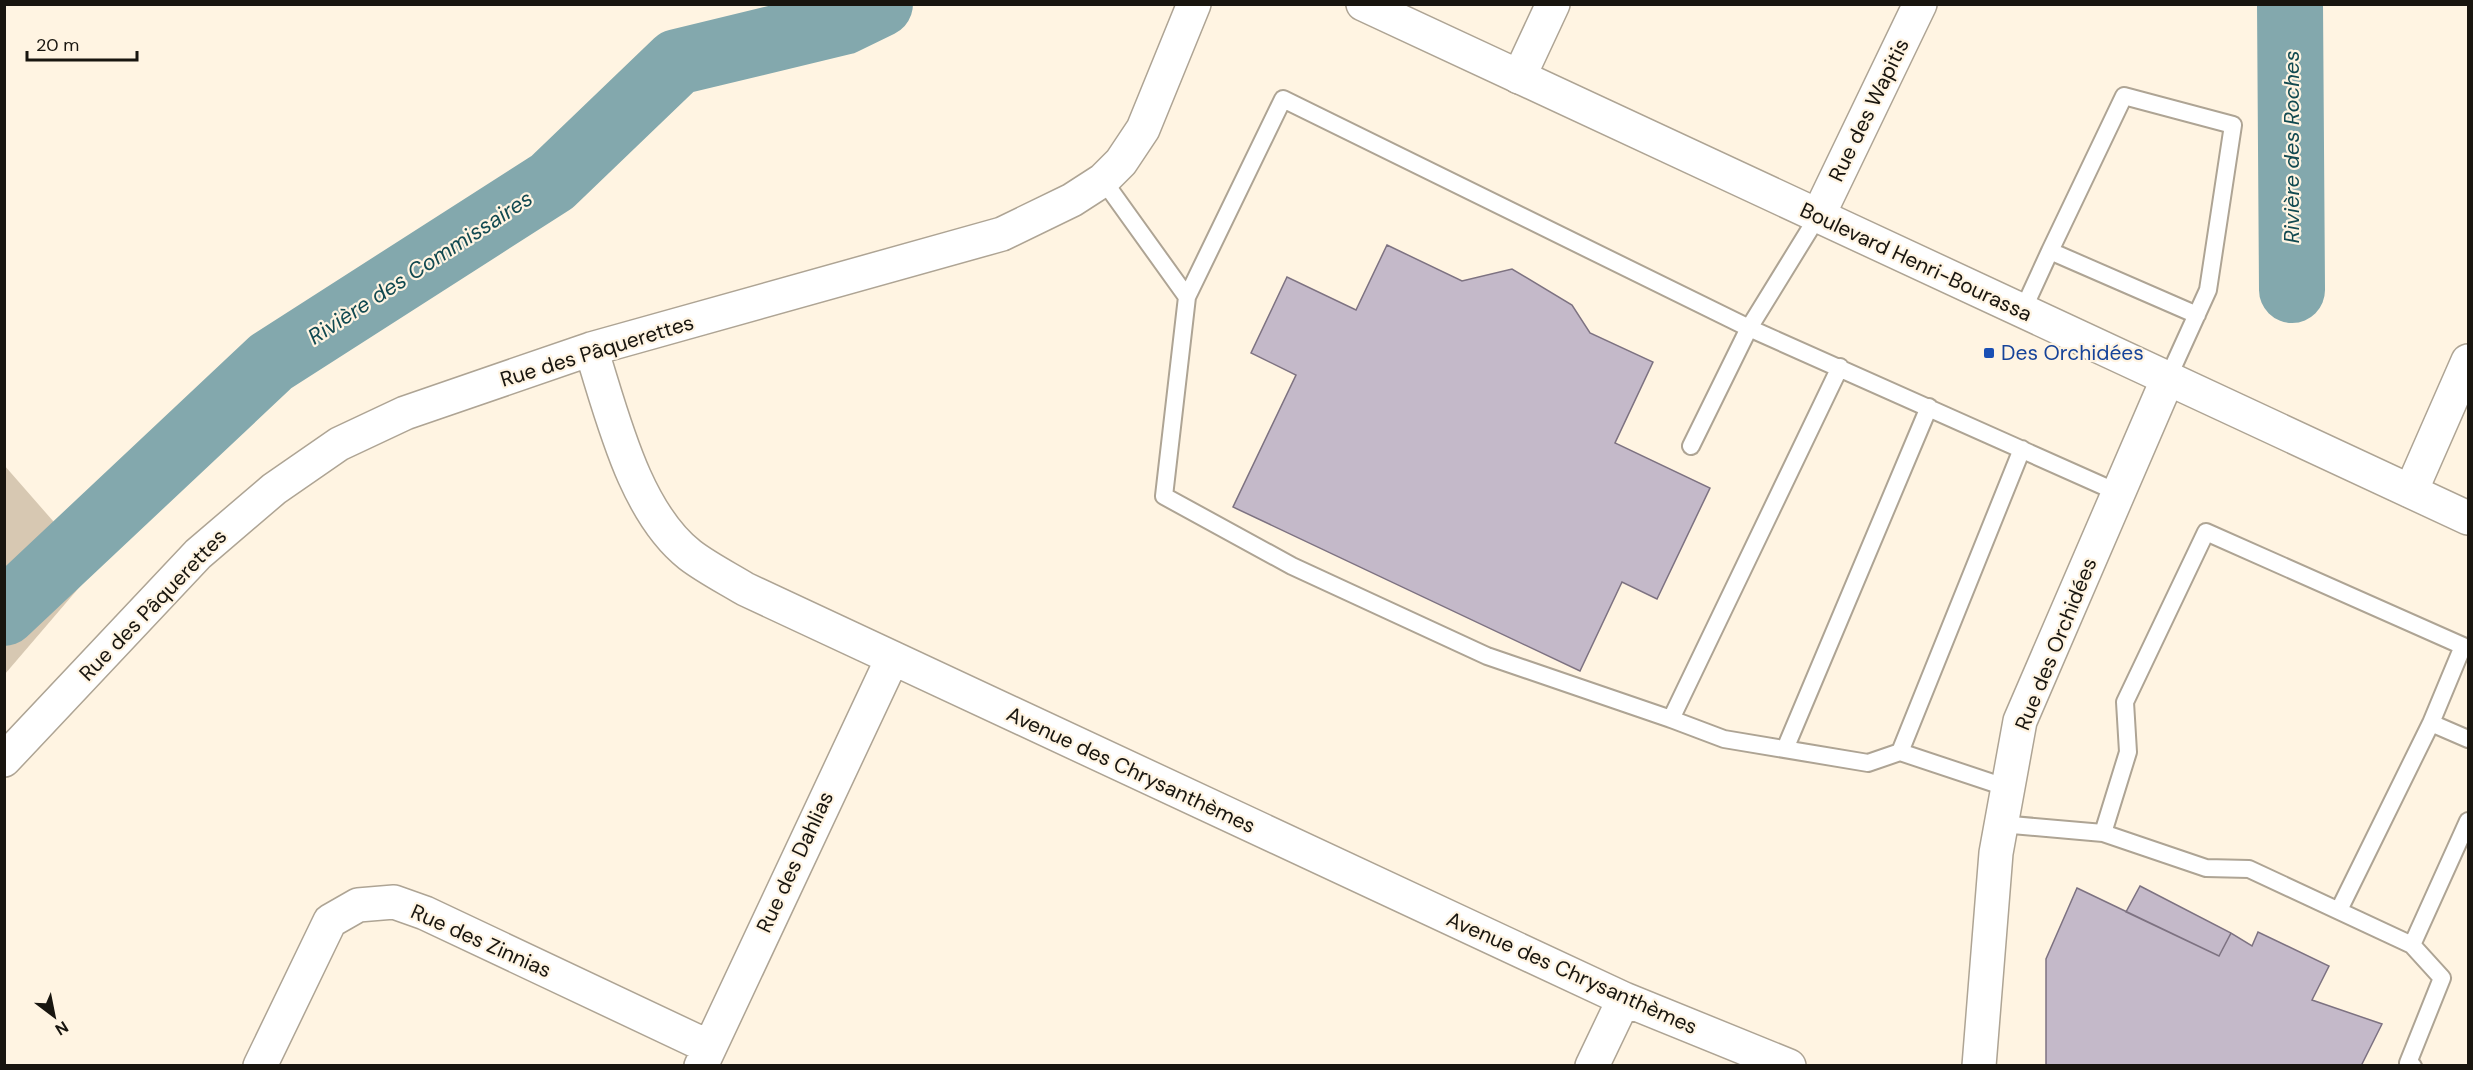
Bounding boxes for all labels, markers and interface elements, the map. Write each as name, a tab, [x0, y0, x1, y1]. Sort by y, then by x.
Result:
scale bar	[27, 24, 136, 62]
text: 20 m	[36, 33, 79, 57]
street label: Rue des Wapitis	[1822, 34, 1916, 186]
water label: Rivière des Roches	[2277, 50, 2306, 244]
water label: Rivière des Commissaires	[302, 184, 538, 351]
street label: Boulevard Henri-Bourassa	[1796, 196, 2036, 328]
street label: Rue des Pâquerettes	[497, 308, 697, 394]
place label: Des Orchidées	[2001, 339, 2144, 367]
marker: Des Orchidées	[1982, 346, 1996, 360]
street label: Rue des Pâquerettes	[73, 523, 233, 687]
street label: Rue des Orchidées	[2009, 554, 2103, 734]
street label: Avenue des Chrysanthèmes	[1002, 700, 1260, 840]
street label: Rue des Dahlias	[750, 787, 840, 937]
street label: Rue des Zinnias	[406, 898, 556, 984]
street label: Avenue des Chrysanthèmes	[1442, 905, 1702, 1041]
north arrow	[24, 986, 84, 1046]
text: N	[51, 1016, 72, 1040]

